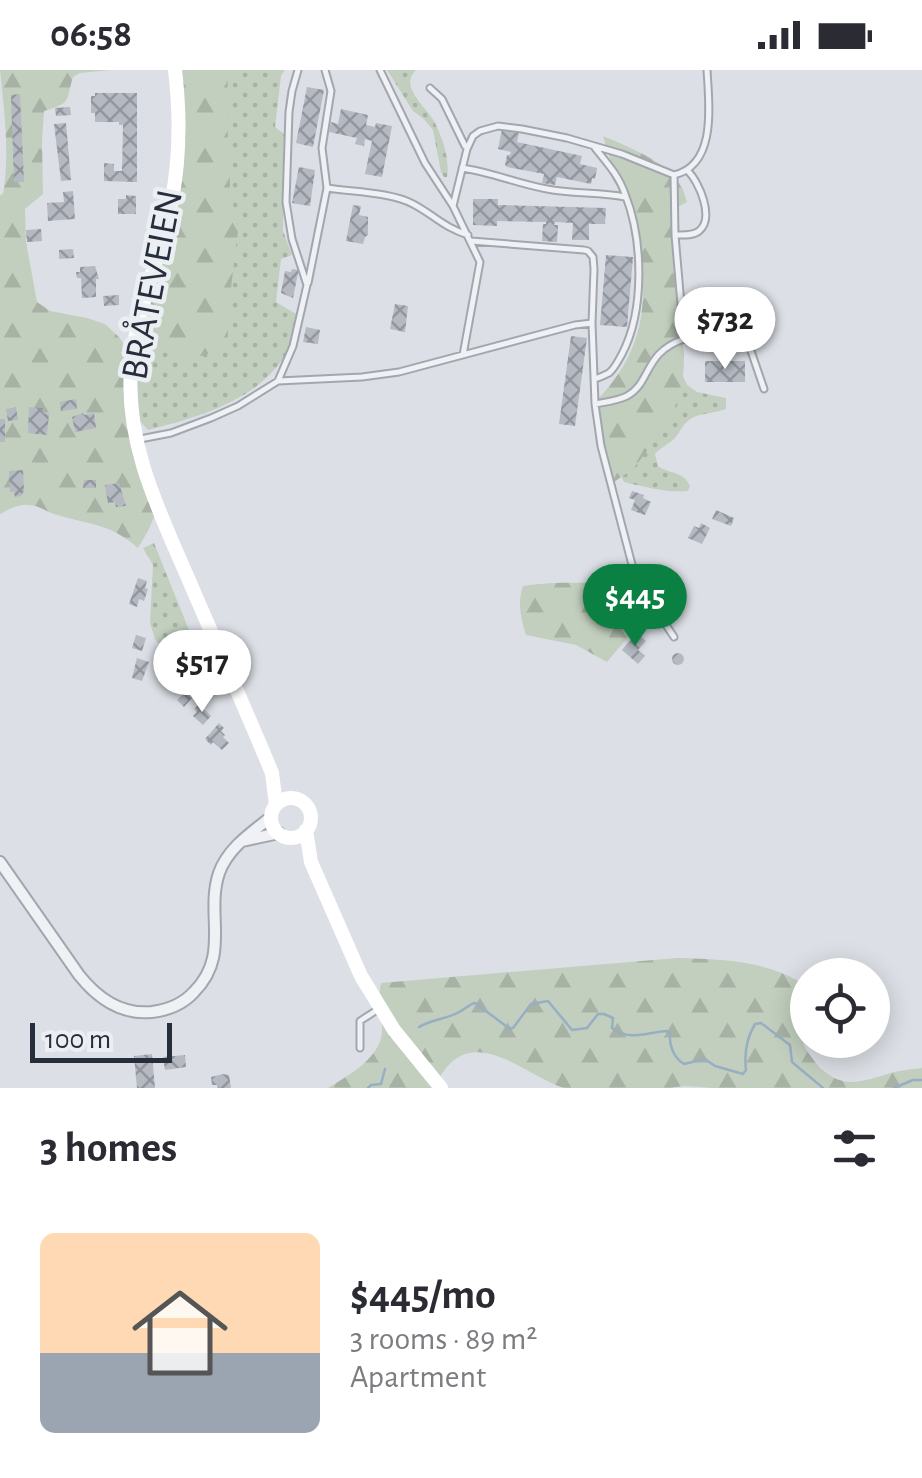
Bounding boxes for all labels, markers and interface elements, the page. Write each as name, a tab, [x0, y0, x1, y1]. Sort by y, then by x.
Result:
text: 06:58	[50, 16, 132, 54]
street label: BRÅTEVEIEN	[112, 186, 190, 383]
pin: $732	[666, 287, 784, 372]
text: $732	[696, 303, 754, 335]
pin: $445	[576, 564, 694, 649]
text: $445	[605, 580, 665, 612]
pin: $517	[143, 630, 261, 715]
text: $517	[175, 646, 229, 678]
map controls	[790, 958, 890, 1058]
button: locate	[790, 958, 890, 1058]
scale bar	[30, 1018, 172, 1063]
text: 100 m	[45, 1026, 111, 1054]
icon: filters	[827, 1121, 882, 1176]
text: 3 homes	[40, 1127, 177, 1169]
icon: home	[120, 1273, 240, 1393]
text: $445/mo	[350, 1274, 496, 1316]
text: 3 rooms · 89 m²	[350, 1323, 537, 1355]
text: Apartment	[350, 1361, 486, 1393]

